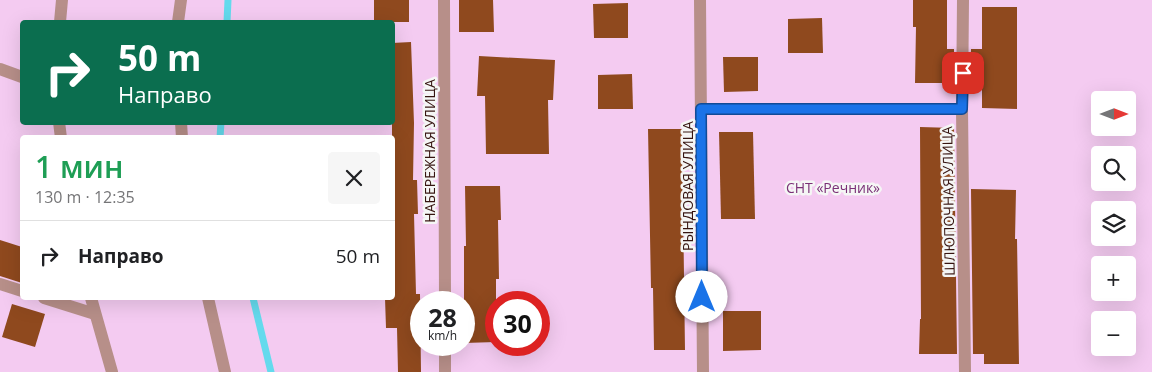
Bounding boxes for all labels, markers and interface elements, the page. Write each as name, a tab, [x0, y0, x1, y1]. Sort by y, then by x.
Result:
text: 50 m	[118, 34, 201, 81]
icon: right	[35, 40, 100, 105]
pin	[942, 52, 984, 94]
icon: arrive	[949, 59, 977, 87]
text: Направо	[118, 79, 212, 109]
street label: НАБЕРЕЖНАЯ УЛИЦА	[420, 79, 439, 223]
north arrow	[1091, 91, 1136, 136]
map controls	[1091, 91, 1136, 356]
street label: РЫНДОВАЯ УЛИЦА	[678, 121, 697, 251]
street label: ШЛЮПОЧНАЯ УЛИЦА	[937, 126, 959, 276]
text: 1 мин	[35, 146, 123, 187]
button: search	[1091, 146, 1136, 191]
button: close	[328, 152, 380, 204]
park label: СНТ «Речник»	[786, 178, 880, 197]
text: 130 m · 12:35	[35, 186, 135, 208]
button: layers	[1091, 201, 1136, 246]
icon: right	[35, 242, 63, 270]
text: Направо	[78, 243, 164, 269]
text: 50 m	[336, 243, 380, 269]
button: +	[1091, 256, 1136, 301]
position arrow	[675, 270, 727, 322]
speed limit sign: 30	[485, 291, 550, 356]
text: 28	[428, 300, 457, 334]
button: −	[1091, 311, 1136, 356]
text: km/h	[428, 327, 457, 344]

